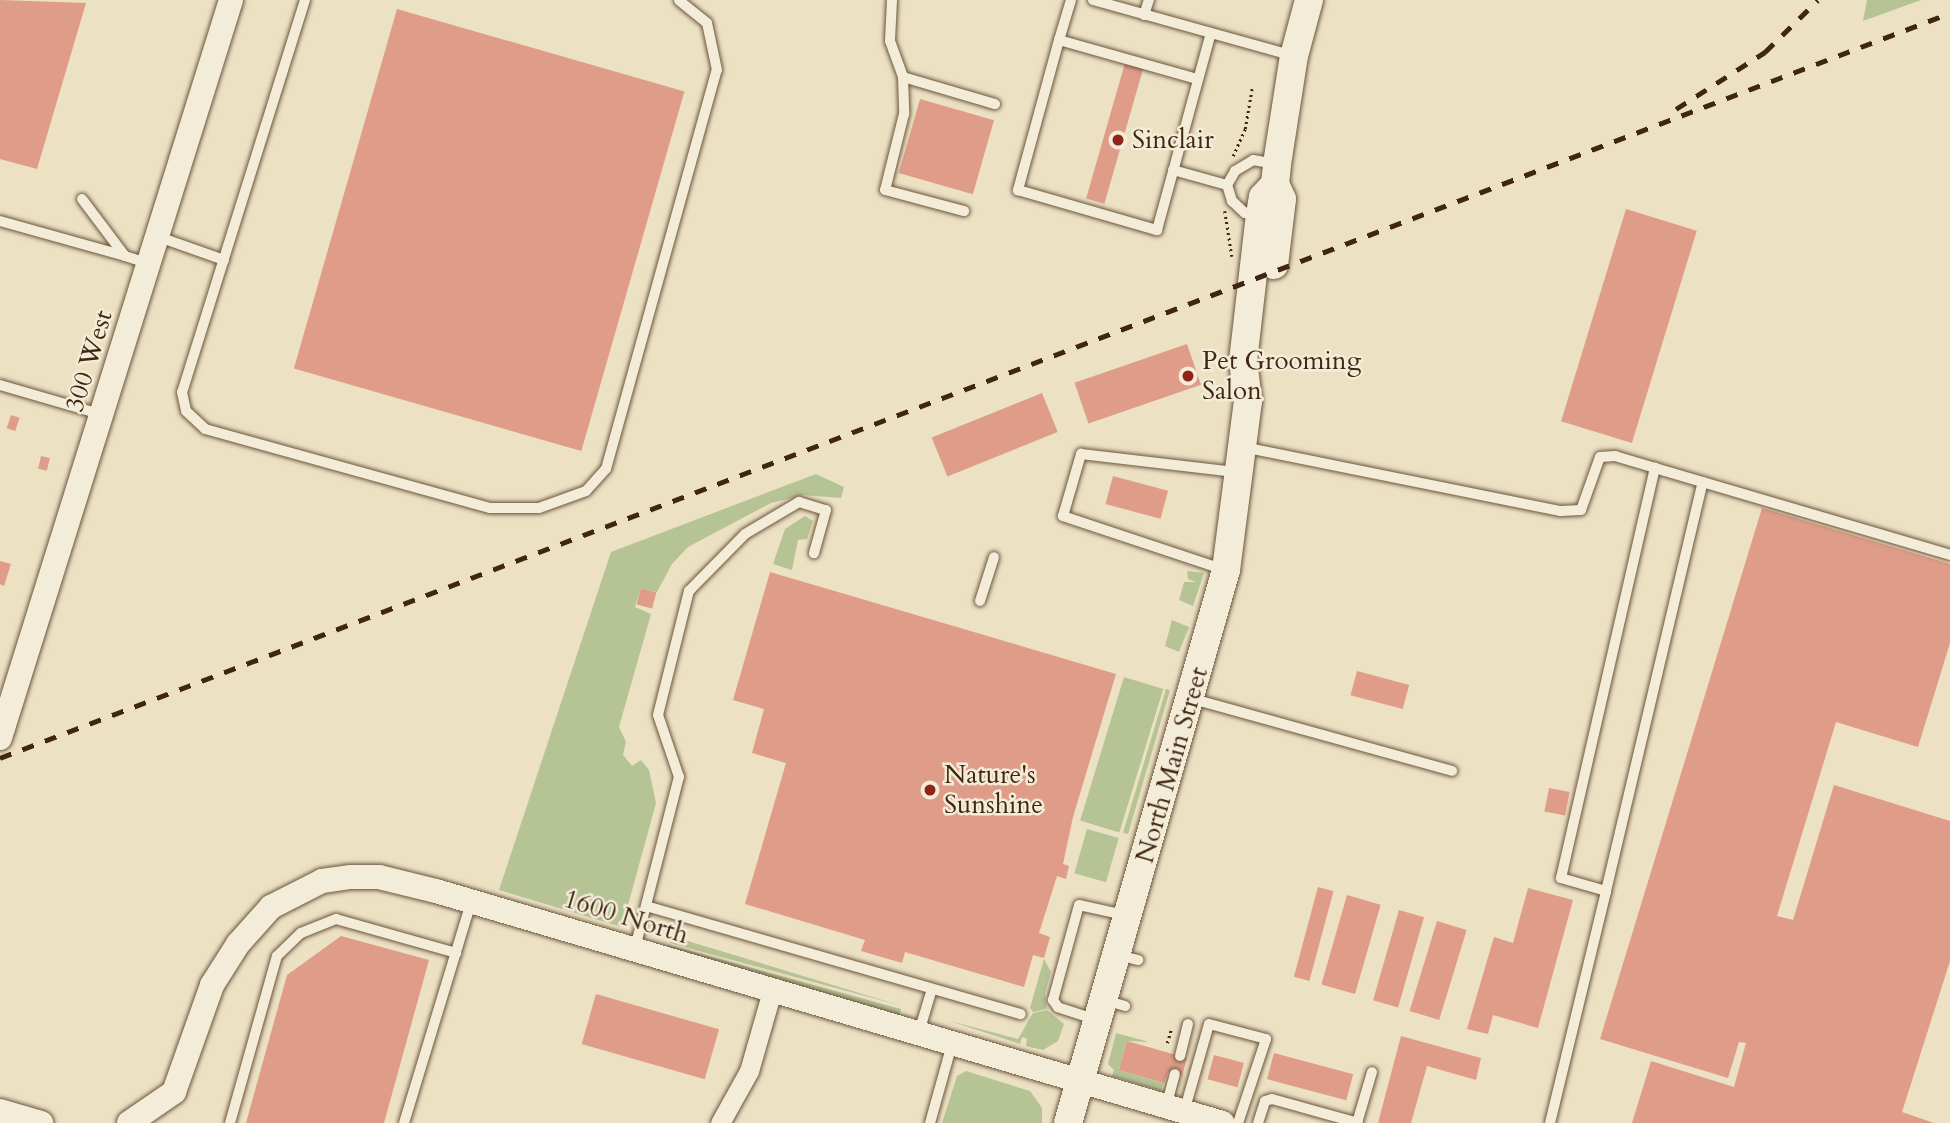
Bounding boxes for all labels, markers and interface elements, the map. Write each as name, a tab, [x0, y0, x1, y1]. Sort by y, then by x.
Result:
place label: Sinclair	[1132, 124, 1214, 156]
marker: Sinclair	[1110, 132, 1126, 148]
street label: 300 West	[59, 307, 119, 415]
place label: Pet Grooming Salon	[1202, 345, 1361, 406]
marker: Pet Grooming Salon	[1180, 368, 1196, 384]
street label: North Main Street	[1129, 663, 1215, 867]
place label: Nature's Sunshine	[944, 759, 1043, 820]
marker: Nature's Sunshine	[922, 782, 938, 798]
street label: 1600 North	[560, 883, 692, 951]

